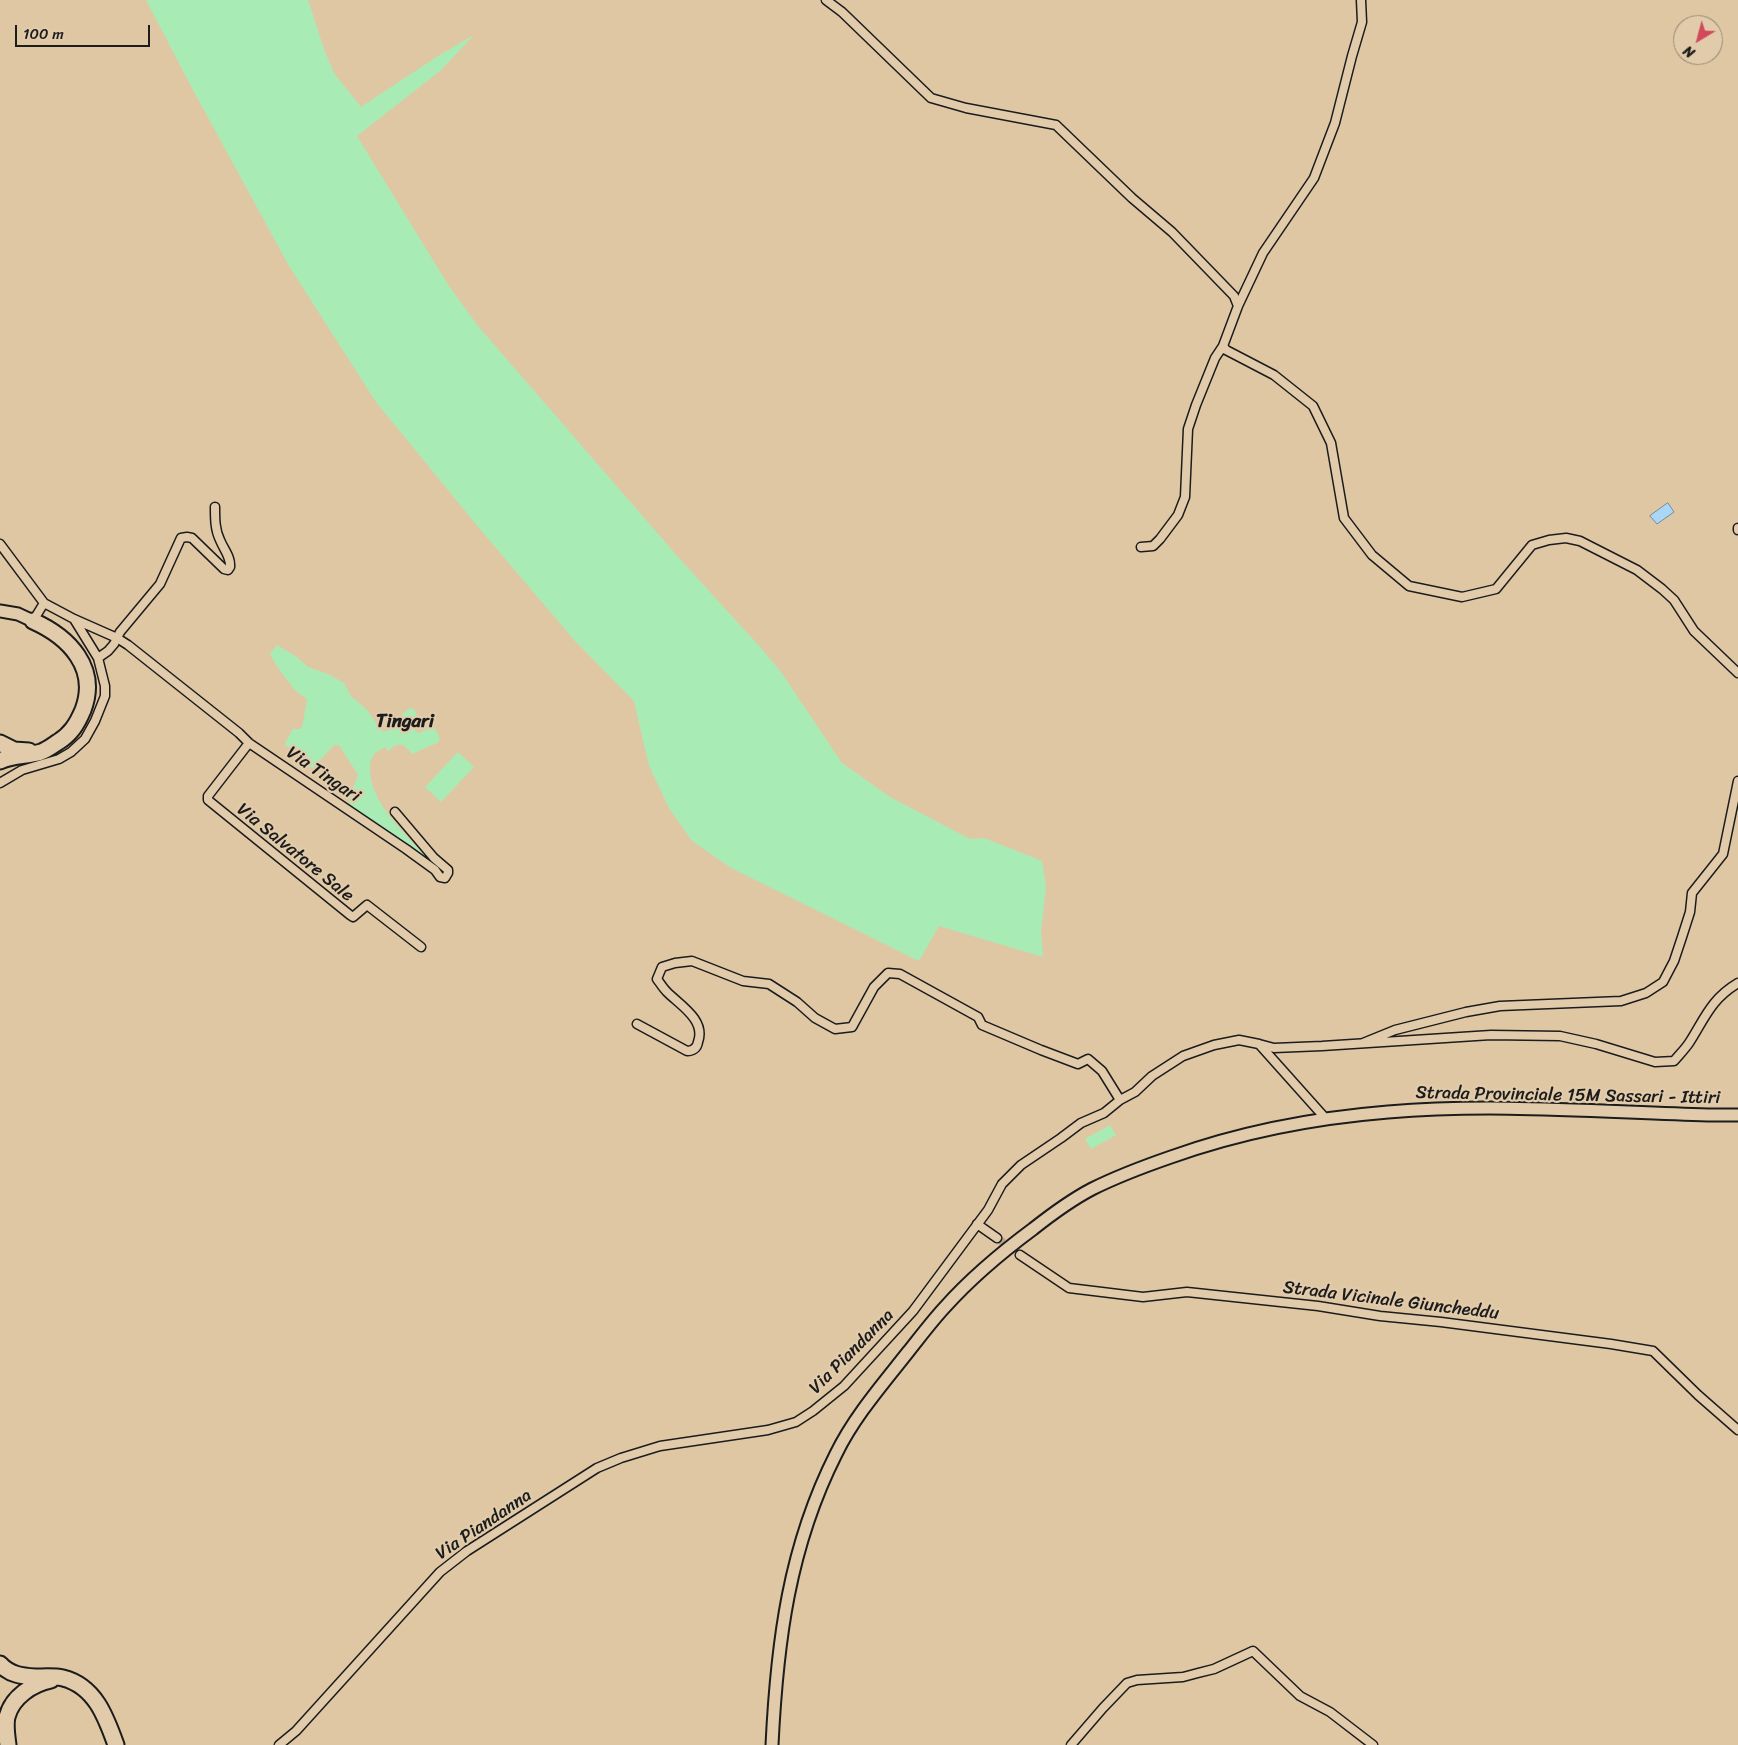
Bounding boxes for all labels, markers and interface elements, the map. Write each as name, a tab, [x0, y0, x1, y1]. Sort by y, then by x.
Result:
scale bar	[18, 15, 152, 47]
north arrow	[1673, 15, 1723, 65]
text: 100 m	[23, 21, 64, 47]
text: N	[1678, 39, 1701, 64]
district label: Tingari	[376, 711, 434, 733]
street label: Via Tingari	[282, 742, 364, 808]
street label: Via Salvatore Sale	[232, 799, 358, 907]
street label: Strada Provinciale 15M Sassari - Ittiri	[1415, 1083, 1721, 1109]
street label: Strada Vicinale Giuncheddu	[1282, 1277, 1500, 1325]
street label: Via Piandanna	[805, 1305, 899, 1399]
street label: Via Piandanna	[432, 1485, 536, 1565]

